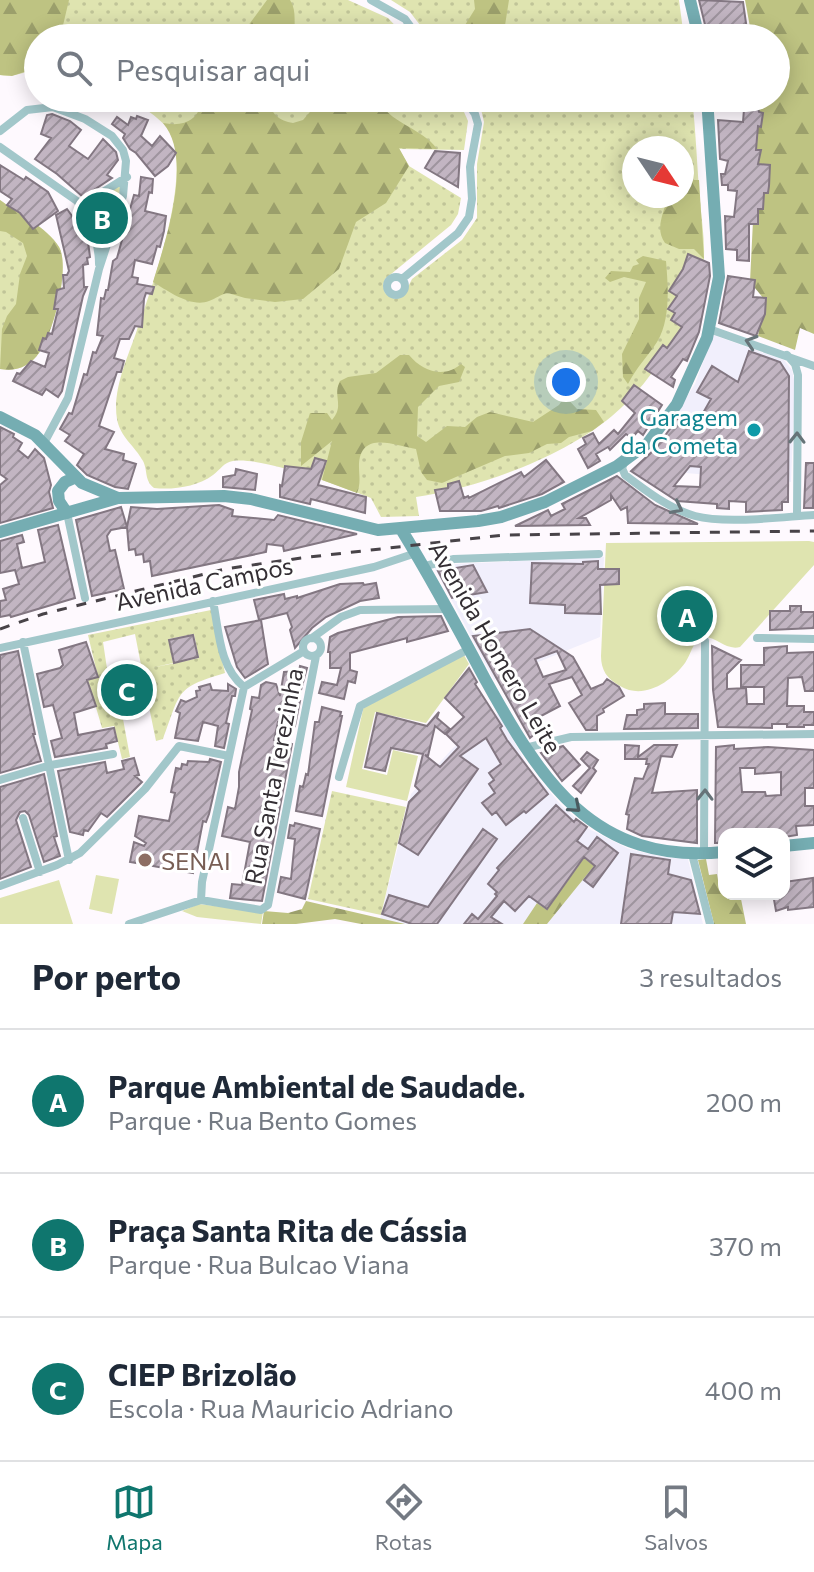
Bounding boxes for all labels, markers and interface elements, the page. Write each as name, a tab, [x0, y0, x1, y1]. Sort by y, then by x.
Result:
search box	[24, 24, 790, 112]
icon: search	[52, 46, 96, 90]
text: Pesquisar aqui	[116, 50, 311, 87]
north arrow	[622, 136, 694, 208]
pin: B	[76, 188, 128, 248]
one-way arrow	[745, 335, 758, 351]
your location	[546, 362, 586, 402]
place label: Garagem da Cometa	[620, 402, 738, 459]
marker: Garagem da Cometa	[745, 421, 763, 439]
one-way arrow	[789, 431, 806, 444]
one-way arrow	[668, 498, 683, 513]
street label: Avenida Homero Leite	[423, 536, 569, 758]
street label: Avenida Campos	[113, 550, 295, 616]
pin: A	[661, 586, 713, 646]
pin: C	[101, 660, 153, 720]
street label: Rua Santa Terezinha	[238, 665, 308, 887]
one-way arrow	[696, 788, 714, 801]
one-way arrow	[566, 797, 581, 812]
map controls	[718, 828, 790, 900]
button: layers	[718, 828, 790, 900]
place label: SENAI	[161, 846, 231, 875]
marker: SENAI	[136, 851, 154, 869]
text: Por perto	[32, 955, 181, 997]
text: 3 resultados	[639, 961, 782, 992]
text: Parque Ambiental de Saudade.	[108, 1067, 525, 1104]
text: A	[49, 1086, 67, 1117]
text: 200 m	[706, 1086, 782, 1117]
text: Parque · Rua Bento Gomes	[108, 1104, 417, 1135]
text: Praça Santa Rita de Cássia	[108, 1211, 467, 1248]
text: B	[49, 1230, 67, 1261]
text: 370 m	[709, 1230, 782, 1261]
text: Parque · Rua Bulcao Viana	[108, 1248, 409, 1279]
text: CIEP Brizolão	[108, 1355, 297, 1392]
text: C	[49, 1374, 67, 1405]
text: 400 m	[705, 1374, 782, 1405]
text: Escola · Rua Mauricio Adriano	[108, 1392, 454, 1423]
tab: Mapa	[106, 1480, 163, 1555]
tab: Rotas	[375, 1480, 432, 1555]
tab: Salvos	[644, 1480, 708, 1555]

